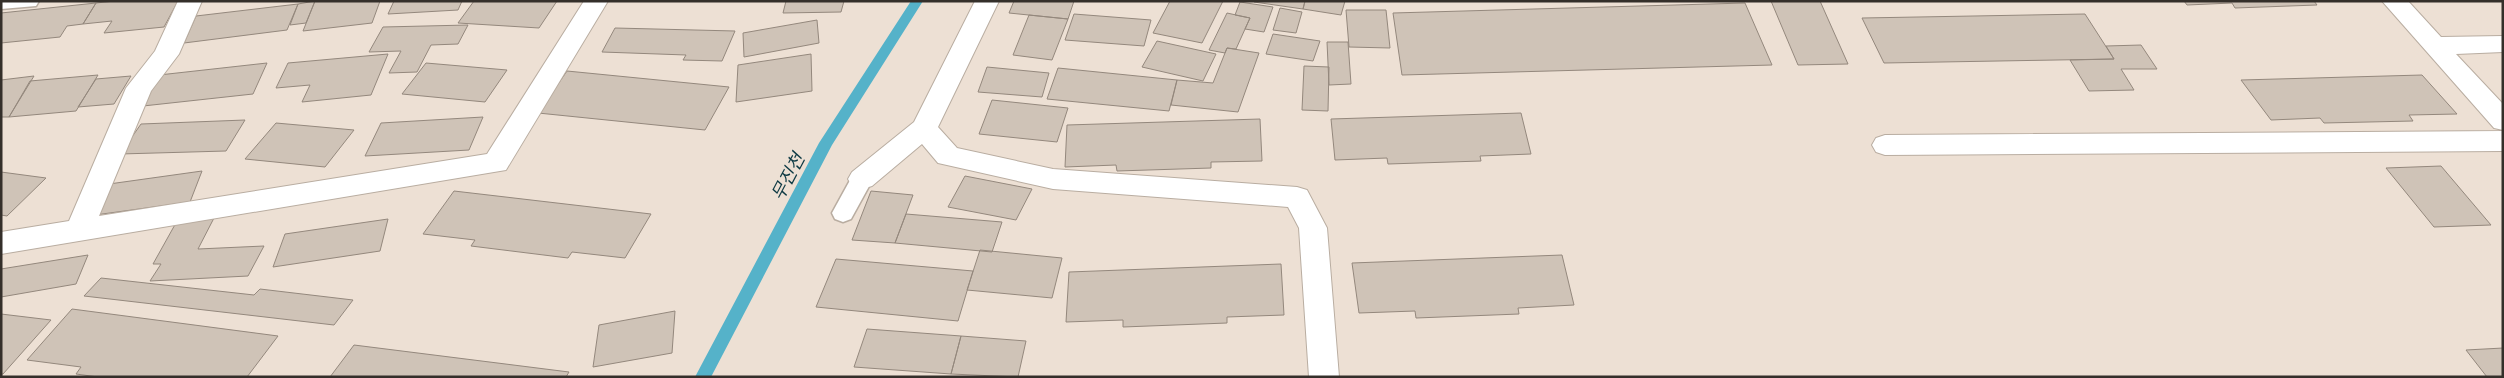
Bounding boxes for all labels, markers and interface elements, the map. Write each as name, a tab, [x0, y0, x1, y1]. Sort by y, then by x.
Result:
water label: 무진천	[767, 148, 811, 204]

